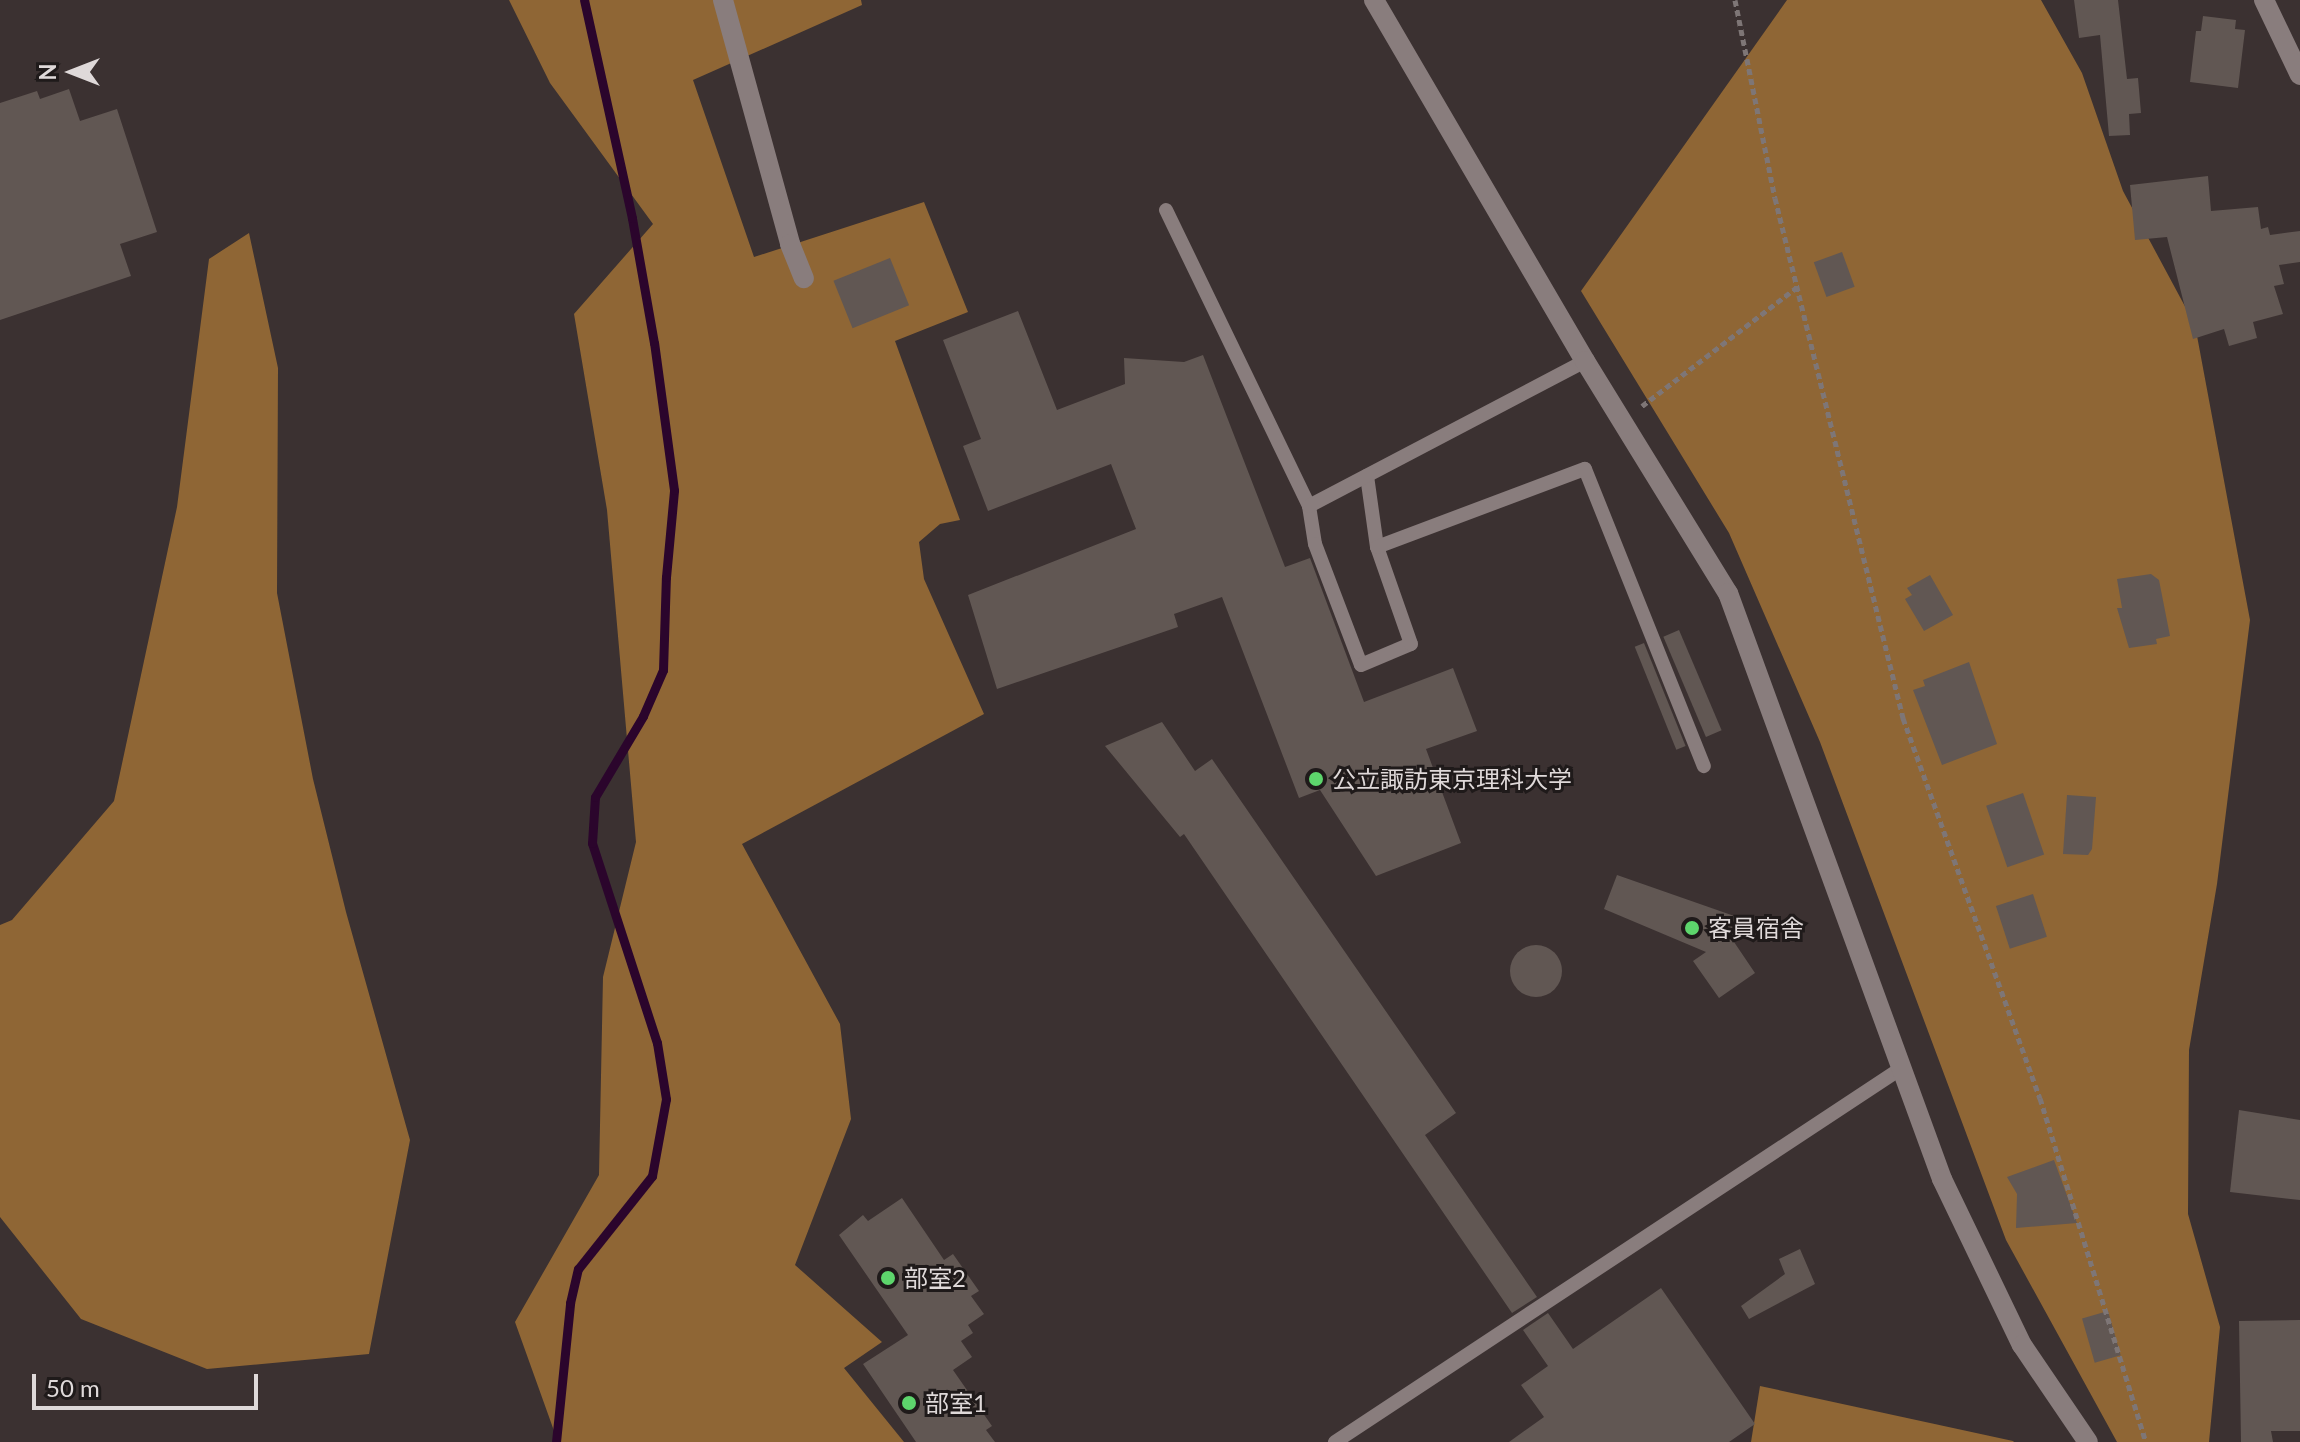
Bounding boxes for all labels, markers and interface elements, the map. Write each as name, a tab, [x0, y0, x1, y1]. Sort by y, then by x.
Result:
north arrow	[32, 32, 112, 112]
text: N	[34, 64, 61, 80]
place label: 公立諏訪東京理科大学	[1332, 765, 1572, 793]
marker: 公立諏訪東京理科大学	[1307, 770, 1325, 788]
place label: 客員宿舎	[1708, 914, 1804, 942]
marker: 客員宿舎	[1683, 919, 1701, 937]
place label: 部室2	[904, 1264, 966, 1292]
marker: 部室2	[879, 1269, 897, 1287]
scale bar	[36, 1358, 262, 1408]
text: 50 m	[46, 1373, 100, 1402]
place label: 部室1	[925, 1389, 987, 1417]
marker: 部室1	[900, 1394, 918, 1412]

